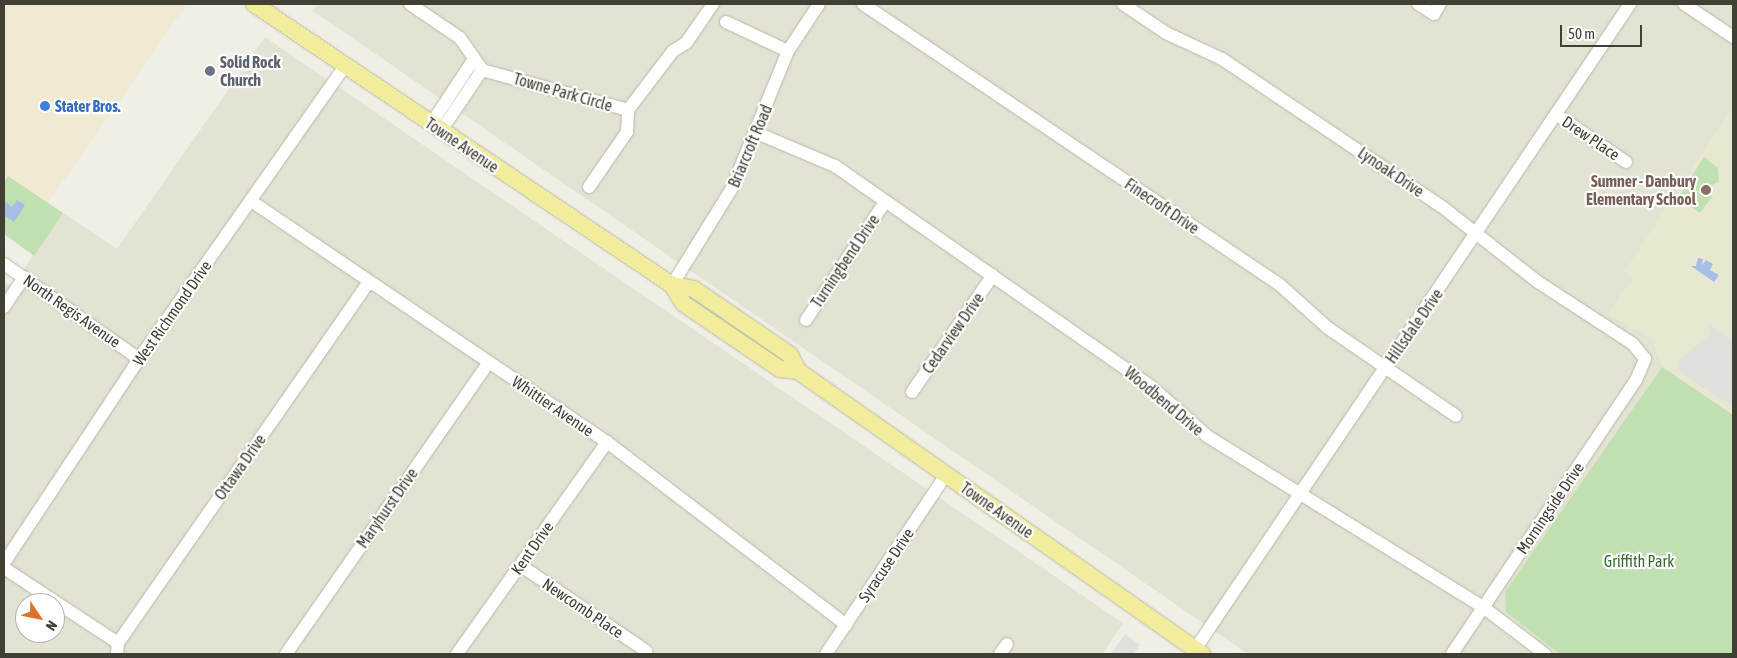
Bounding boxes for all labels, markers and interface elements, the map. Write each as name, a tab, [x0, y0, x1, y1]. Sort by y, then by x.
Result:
scale bar	[1562, 15, 1644, 47]
text: 50 m	[1568, 25, 1595, 42]
place label: Solid Rock Church	[220, 52, 280, 90]
marker: Solid Rock Church	[204, 65, 216, 77]
street label: Towne Park Circle	[511, 69, 615, 115]
place label: Stater Bros.	[55, 96, 121, 116]
marker: Stater Bros.	[39, 100, 51, 112]
street label: Briarcroft Road	[724, 102, 776, 190]
street label: Drew Place	[1559, 112, 1623, 164]
street label: Towne Avenue	[422, 113, 502, 177]
street label: Lynoak Drive	[1354, 143, 1428, 201]
place label: Sumner - Danbury Elementary School	[1586, 171, 1696, 209]
street label: Finecroft Drive	[1121, 174, 1203, 238]
marker: Sumner - Danbury Elementary School	[1700, 184, 1712, 196]
street label: Turningbend Drive	[807, 211, 883, 311]
street label: West Richmond Drive	[129, 257, 215, 369]
street label: North Regis Avenue	[20, 270, 124, 352]
street label: Hillsdale Drive	[1381, 285, 1447, 367]
street label: Cedarview Drive	[918, 289, 988, 377]
street label: Woodbend Drive	[1121, 362, 1207, 440]
street label: Whittier Avenue	[509, 372, 597, 440]
street label: Ottawa Drive	[210, 430, 270, 504]
street label: Morningside Drive	[1512, 459, 1588, 557]
street label: Maryhurst Drive	[352, 464, 422, 552]
street label: Towne Avenue	[957, 478, 1037, 542]
street label: Kent Drive	[507, 518, 557, 578]
street label: Syracuse Drive	[854, 524, 918, 606]
park label: Griffith Park	[1604, 551, 1674, 571]
street label: Newcomb Place	[539, 574, 627, 642]
north arrow	[15, 593, 65, 643]
text: N	[43, 618, 61, 634]

